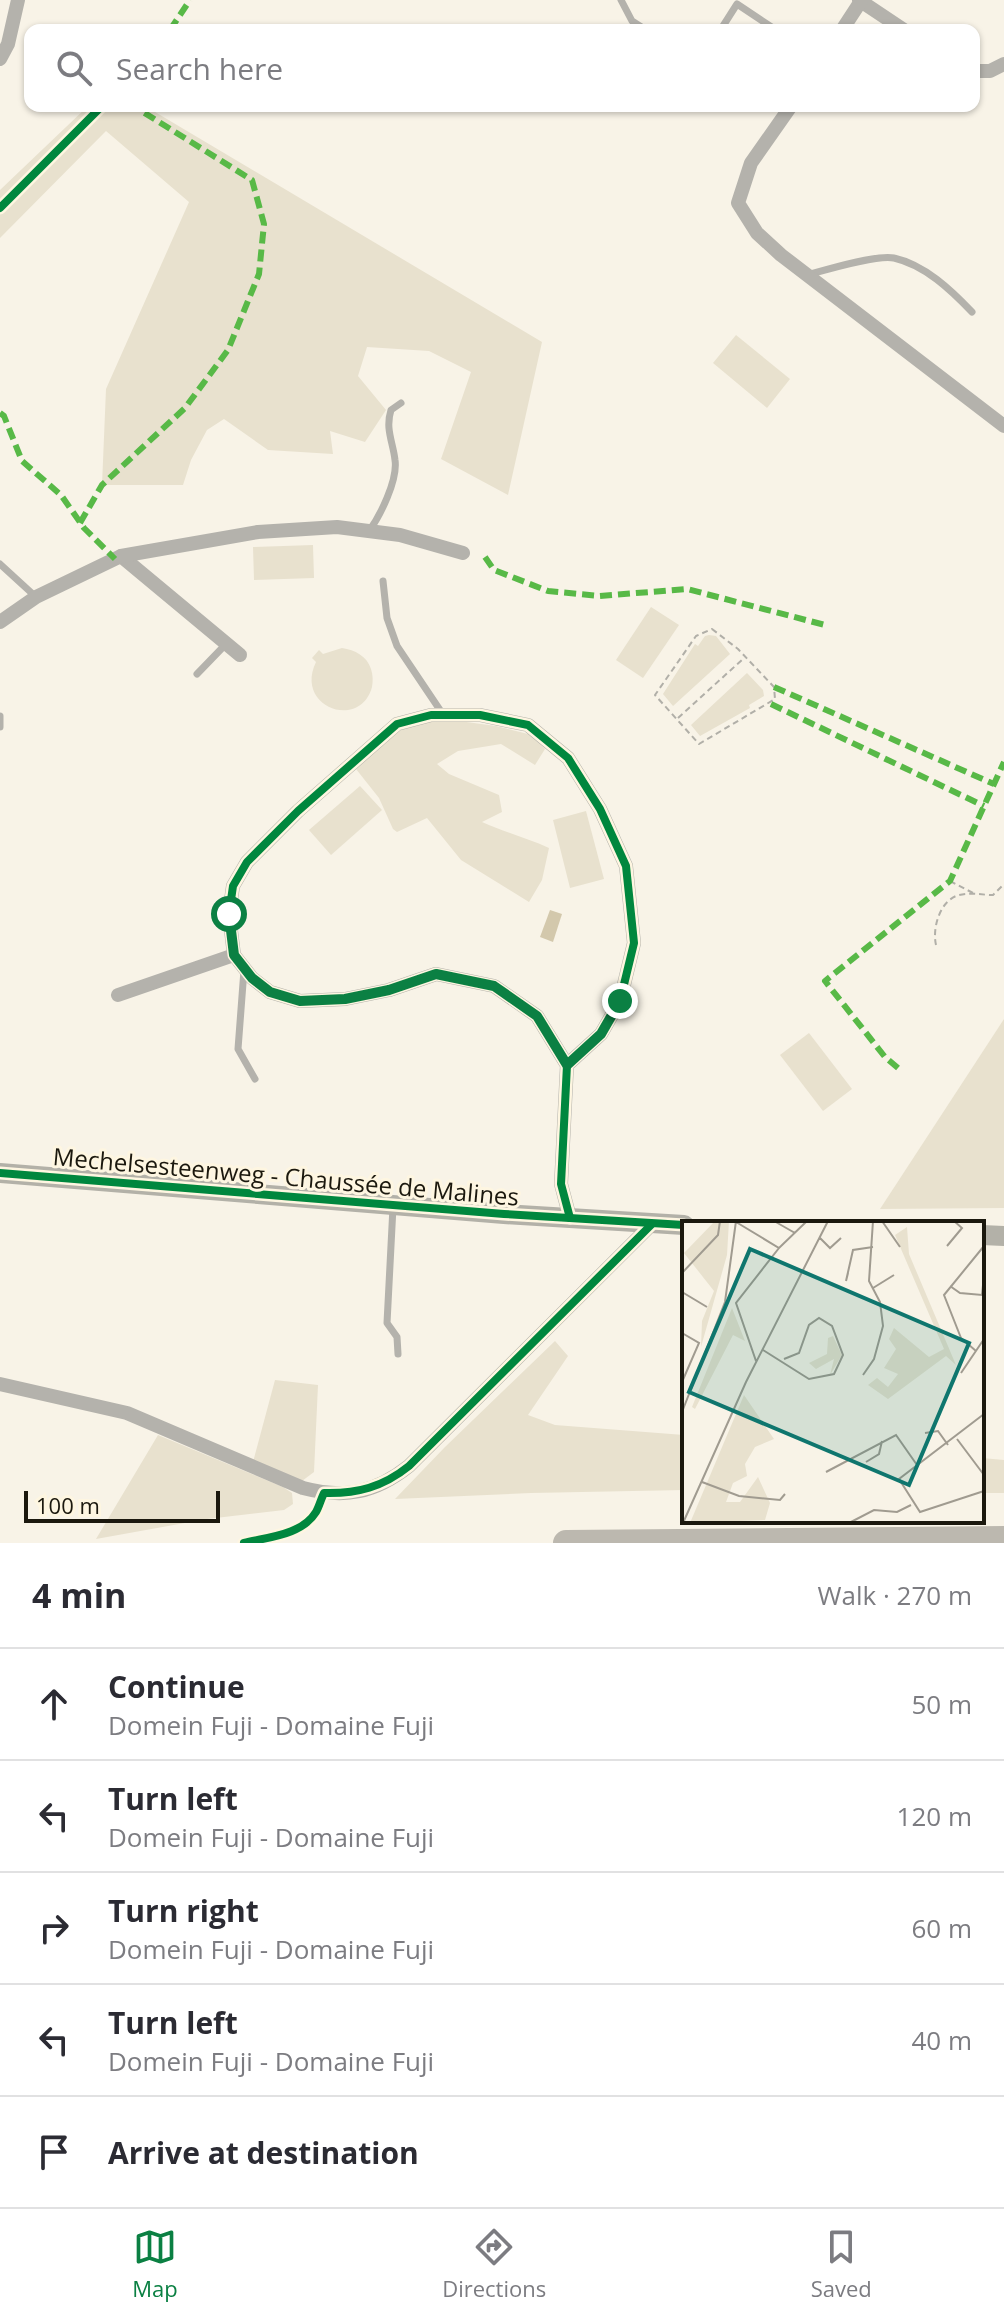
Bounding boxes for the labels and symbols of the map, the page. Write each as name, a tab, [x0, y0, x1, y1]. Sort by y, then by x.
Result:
route start	[211, 896, 247, 932]
route end	[602, 983, 638, 1019]
street label: Mechelsesteenweg - Chaussée de Malines	[52, 1139, 520, 1213]
inset map	[682, 1221, 984, 1523]
scale bar	[24, 1487, 220, 1523]

